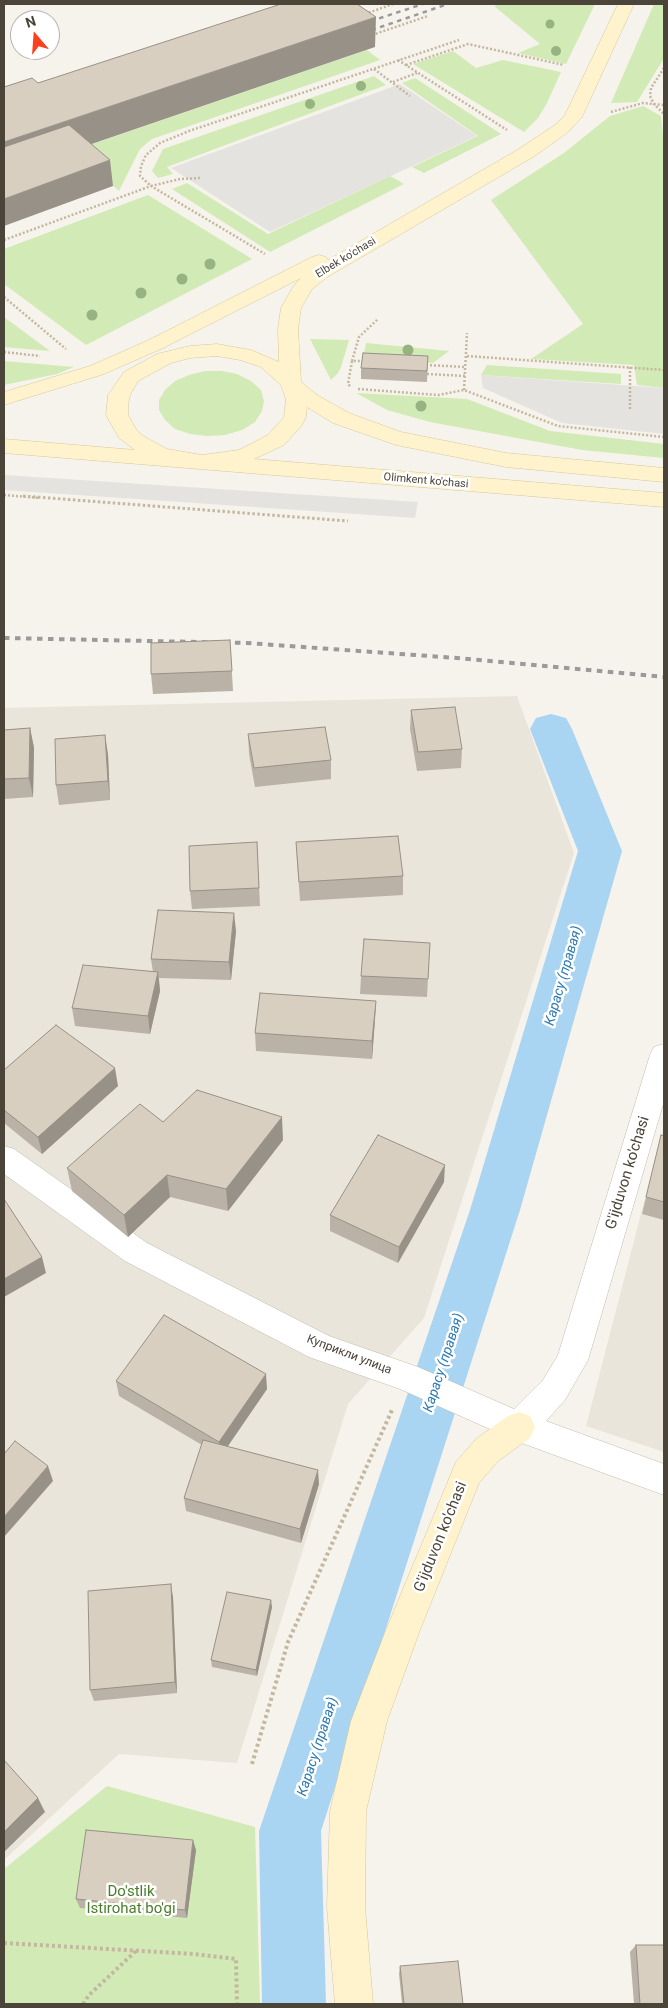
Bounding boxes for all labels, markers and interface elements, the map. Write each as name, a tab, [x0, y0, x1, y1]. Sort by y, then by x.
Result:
north arrow	[10, 10, 60, 60]
text: N	[23, 13, 38, 31]
street label: Elbek ko'chasi	[313, 235, 379, 281]
street label: Olimkent ko'chasi	[383, 471, 469, 491]
water label: Карасу (правая)	[542, 924, 586, 1028]
street label: G'ijduvon ko'chasi	[602, 1114, 654, 1232]
water label: Карасу (правая)	[420, 1311, 468, 1415]
street label: Куприкли улица	[304, 1332, 394, 1378]
street label: G'ijduvon ko'chasi	[411, 1479, 471, 1595]
water label: Карасу (правая)	[294, 1695, 342, 1799]
park label: Do'stlik Istirohat bo'gi	[86, 1883, 176, 1918]

